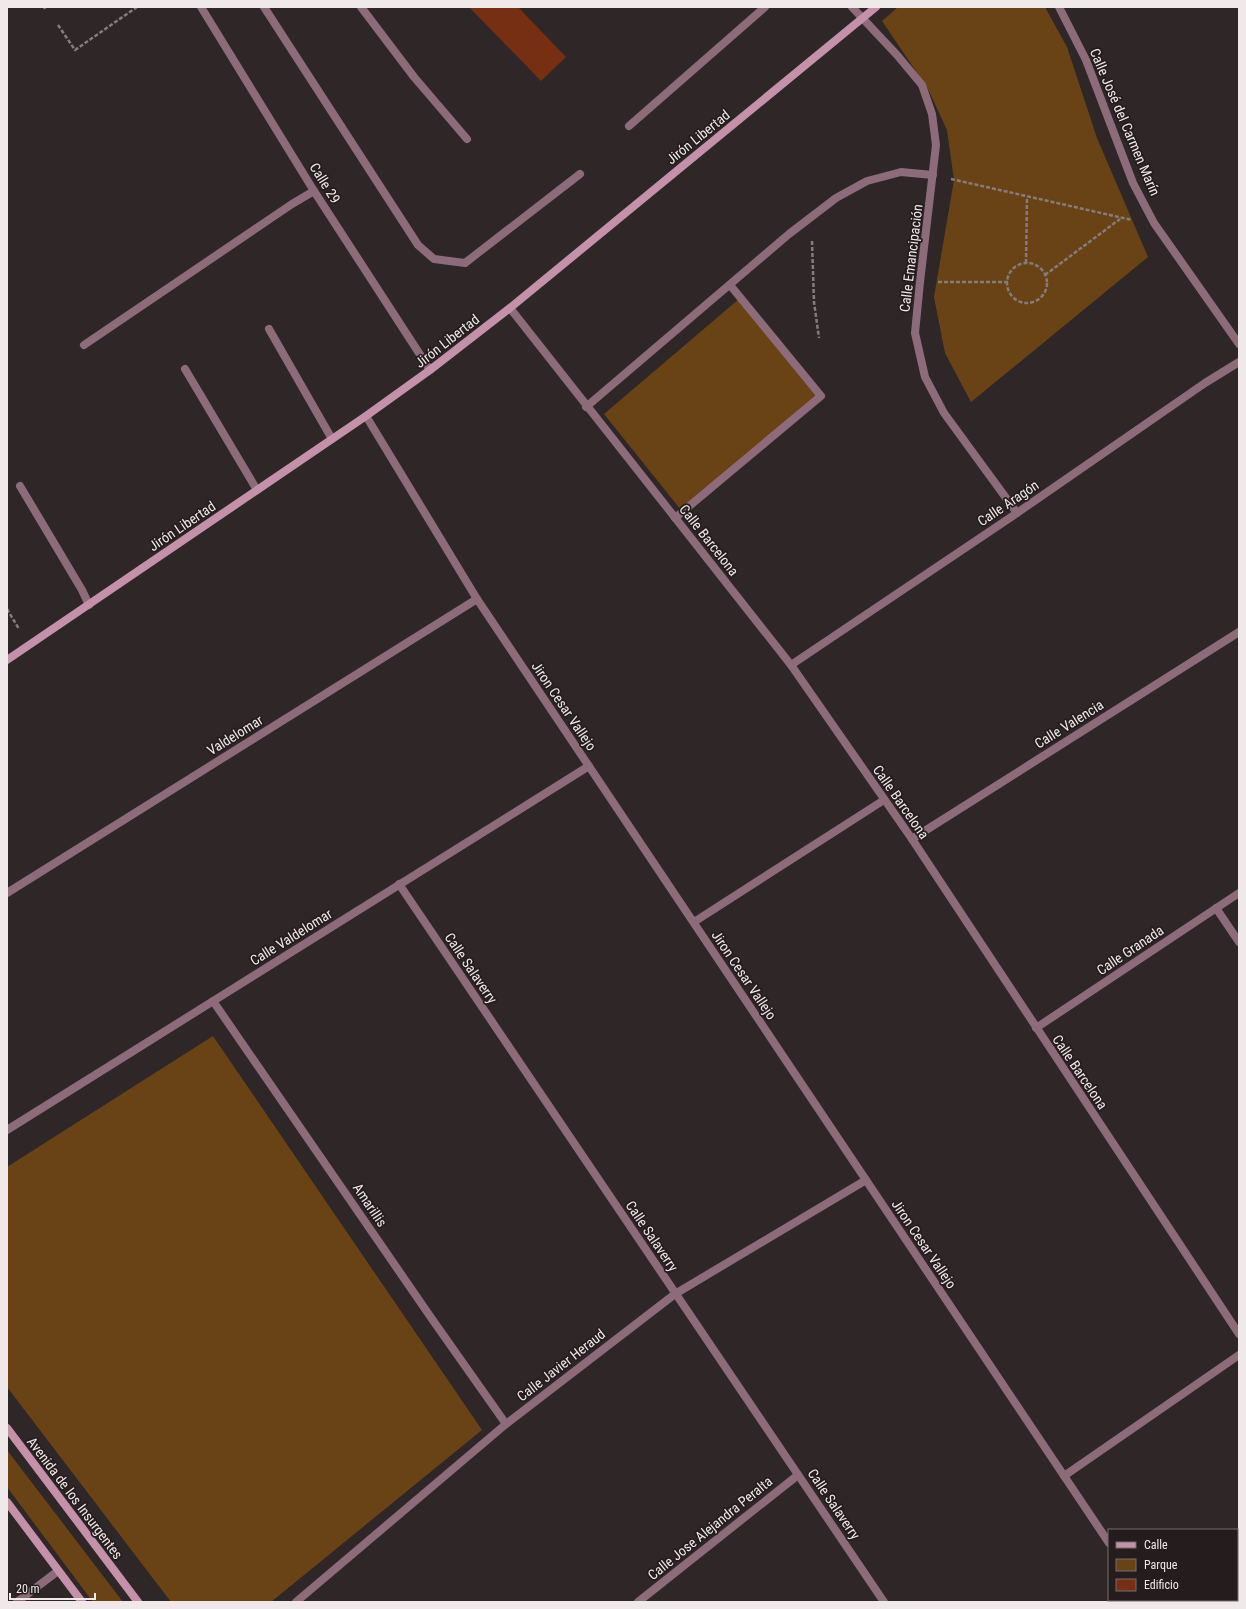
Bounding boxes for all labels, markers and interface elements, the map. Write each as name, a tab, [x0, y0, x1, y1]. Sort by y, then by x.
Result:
street label: Calle José del Carmen Marín	[1087, 46, 1163, 198]
street label: Jirón Libertad	[663, 107, 733, 167]
street label: Calle 29	[306, 160, 344, 206]
street label: Calle Emancipación	[896, 203, 926, 313]
street label: Jirón Libertad	[412, 311, 482, 371]
street label: Calle Aragón	[974, 477, 1042, 529]
street label: Jirón Libertad	[146, 498, 218, 554]
street label: Calle Barcelona	[676, 501, 742, 579]
street label: Jiron Cesar Vallejo	[528, 659, 600, 753]
street label: Calle Valencia	[1032, 697, 1106, 751]
street label: Valdelomar	[204, 712, 266, 758]
street label: Calle Barcelona	[870, 762, 932, 842]
street label: Calle Valdelomar	[247, 905, 335, 969]
street label: Calle Granada	[1094, 922, 1166, 978]
street label: Jiron Cesar Vallejo	[708, 928, 780, 1022]
street label: Calle Salaverry	[442, 930, 501, 1006]
street label: Calle Barcelona	[1049, 1032, 1111, 1112]
street label: Amarillis	[350, 1180, 390, 1230]
street label: Jiron Cesar Vallejo	[888, 1197, 960, 1291]
street label: Calle Salaverry	[623, 1198, 682, 1274]
street label: Calle Javier Heraud	[514, 1326, 608, 1404]
street label: Avenida de los Insurgentes	[24, 1434, 126, 1562]
street label: Calle Salaverry	[805, 1466, 864, 1542]
street label: Calle Jose Alejandra Peralta	[645, 1473, 775, 1583]
legend	[1108, 1529, 1238, 1601]
text: Calle	[1144, 1538, 1168, 1552]
text: Parque	[1144, 1558, 1178, 1572]
scale bar	[10, 1575, 95, 1601]
text: Edificio	[1144, 1578, 1179, 1592]
text: 20 m	[16, 1582, 40, 1596]

